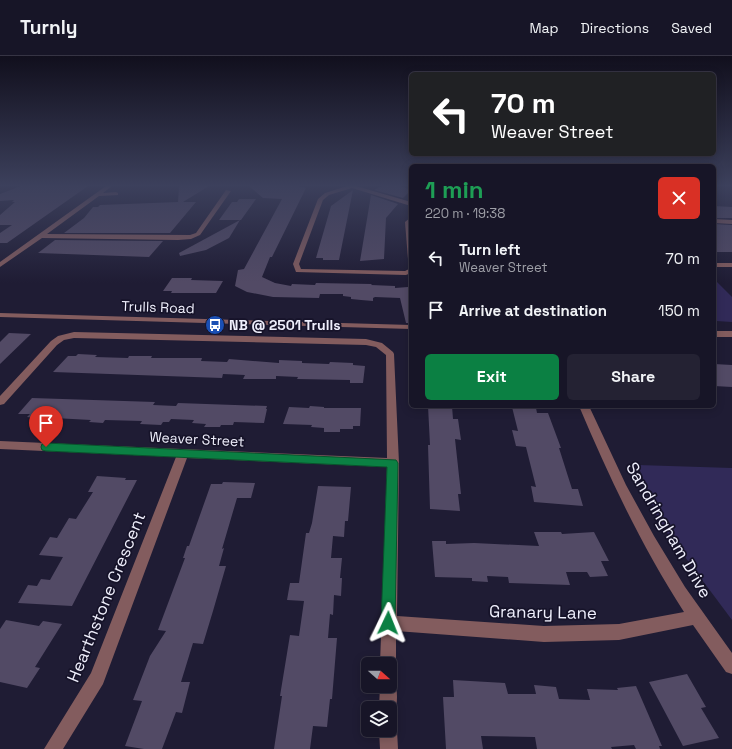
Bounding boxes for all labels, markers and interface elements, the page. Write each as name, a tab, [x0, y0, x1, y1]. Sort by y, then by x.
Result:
text: Turnly	[20, 15, 78, 40]
text: Map	[529, 19, 559, 37]
text: Directions	[581, 19, 649, 37]
text: Saved	[671, 19, 712, 37]
text: 70 m	[491, 85, 556, 121]
icon: left	[425, 88, 477, 140]
text: Weaver Street	[491, 120, 613, 143]
text: 1 min	[425, 174, 484, 205]
button: close	[658, 177, 700, 219]
text: 220 m · 19:38	[425, 205, 505, 222]
text: Turn left	[459, 240, 521, 259]
icon: left	[425, 247, 447, 269]
text: 70 m	[665, 249, 700, 268]
text: Weaver Street	[459, 259, 547, 276]
street label: Trulls Road	[121, 297, 195, 317]
icon: arrive	[425, 299, 447, 321]
text: Arrive at destination	[459, 301, 607, 320]
text: 150 m	[658, 301, 700, 320]
bus stop icon: NB @ 2501 Trulls	[204, 314, 226, 336]
place label: NB @ 2501 Trulls	[229, 316, 340, 334]
button: Exit	[425, 354, 559, 400]
button: Share	[567, 354, 700, 400]
pin	[29, 406, 63, 447]
icon: arrive	[35, 412, 57, 434]
street label: Weaver Street	[149, 428, 245, 450]
street label: Sandringham Drive	[621, 458, 717, 602]
street label: Hearthstone Crescent	[62, 509, 150, 685]
street label: Granary Lane	[489, 600, 597, 624]
position arrow	[367, 602, 409, 644]
north arrow	[361, 657, 397, 693]
map controls	[361, 657, 397, 737]
button: layers	[361, 701, 397, 737]

